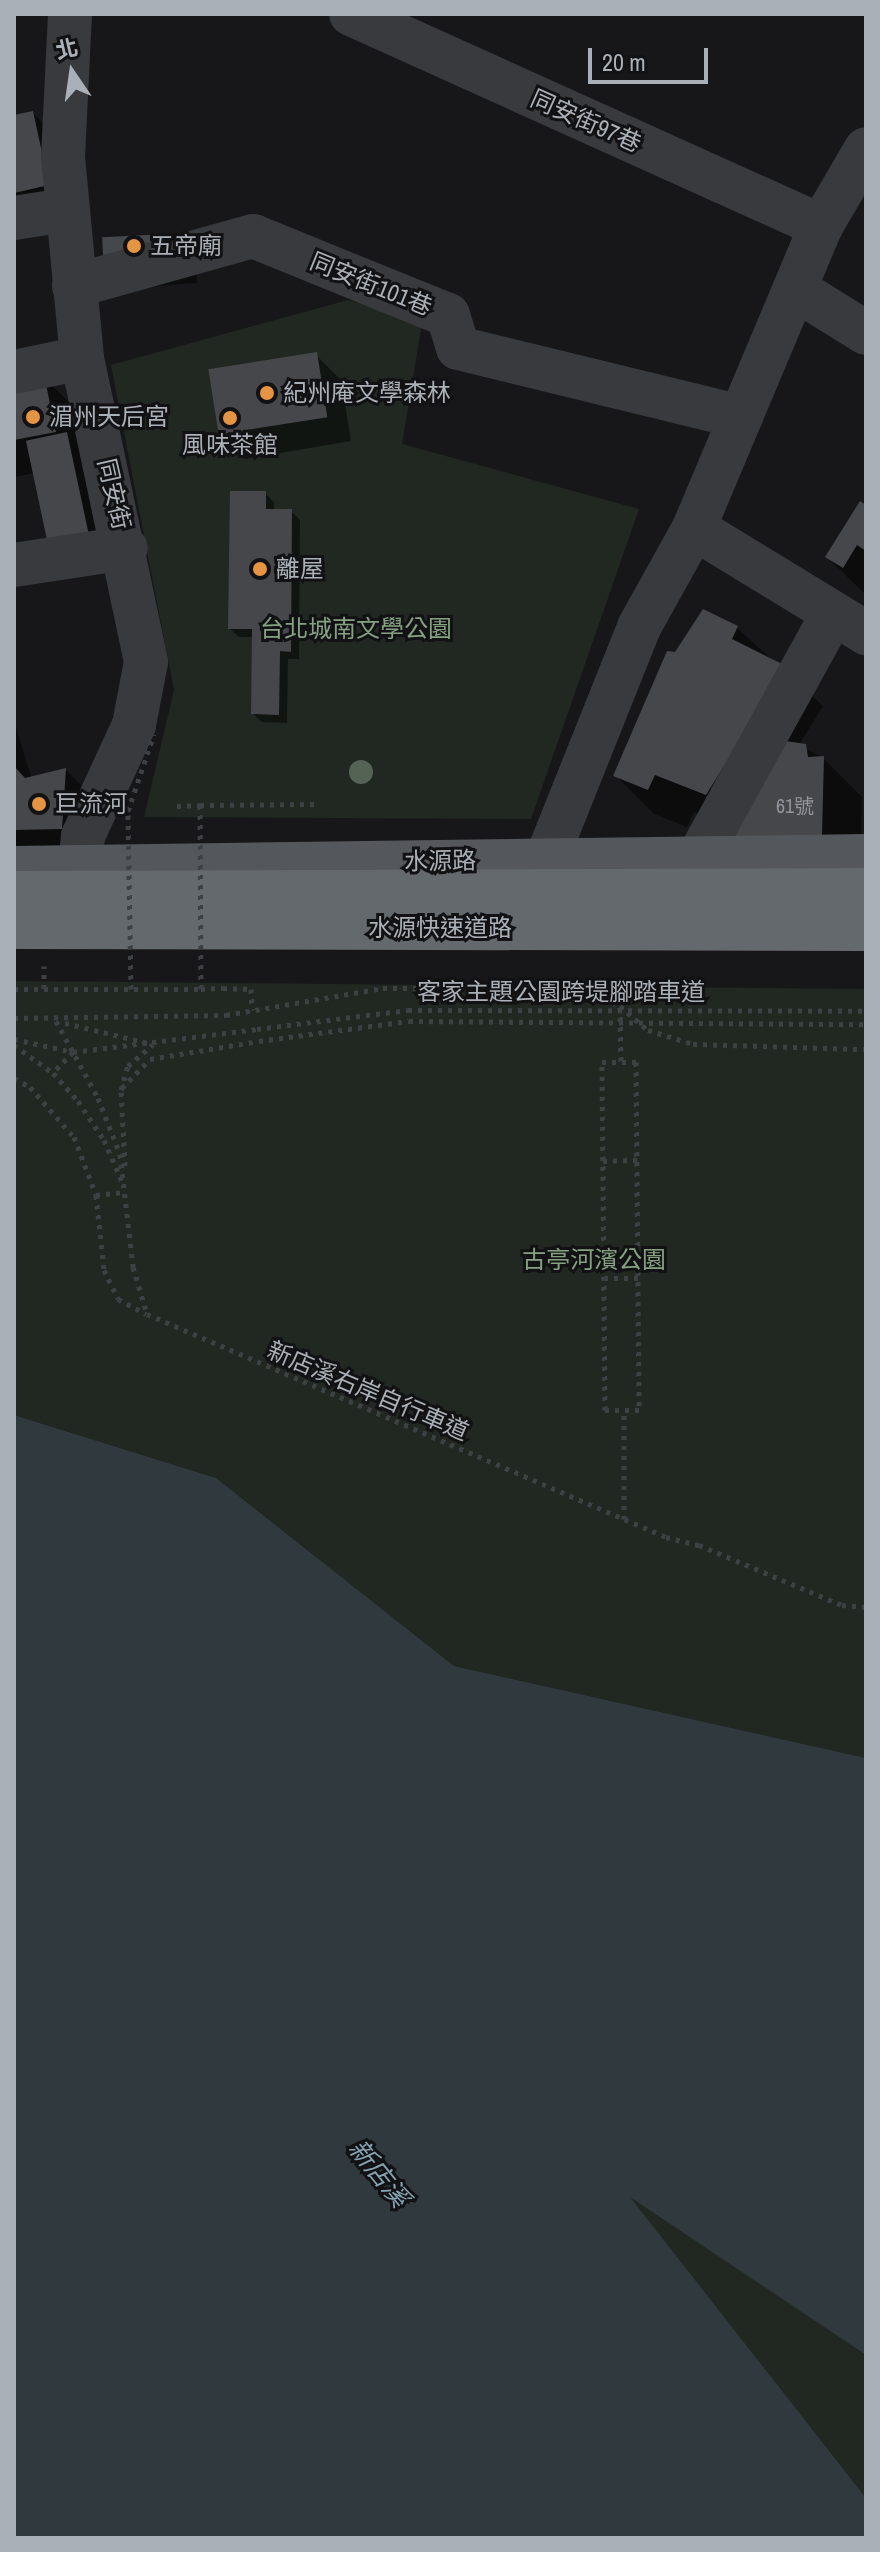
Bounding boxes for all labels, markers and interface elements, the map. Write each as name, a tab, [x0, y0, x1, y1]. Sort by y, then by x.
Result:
north arrow	[32, 32, 112, 112]
text: 北	[52, 32, 81, 66]
scale bar	[592, 32, 712, 82]
text: 20 m	[602, 46, 646, 78]
street label: 同安街97巷	[526, 84, 646, 158]
place label: 五帝廟	[150, 232, 222, 260]
marker: 五帝廟	[125, 237, 143, 255]
street label: 同安街101巷	[306, 247, 436, 321]
place label: 紀州庵文學森林	[283, 379, 451, 407]
marker: 紀州庵文學森林	[258, 384, 276, 402]
place label: 湄州天后宮	[49, 403, 169, 431]
marker: 湄州天后宮	[24, 408, 42, 426]
marker: 風味茶館	[221, 409, 239, 427]
place label: 風味茶館	[182, 431, 278, 459]
street label: 同安街	[92, 456, 136, 532]
place label: 離屋	[276, 555, 324, 583]
marker: 離屋	[251, 560, 269, 578]
park label: 台北城南文學公園	[260, 615, 452, 643]
place label: 巨流河	[55, 790, 127, 818]
house number: 61號	[776, 793, 814, 817]
marker: 巨流河	[30, 795, 48, 813]
street label: 水源路	[404, 846, 476, 876]
street label: 水源快速道路	[368, 914, 512, 942]
street label: 客家主題公園跨堤腳踏車道	[417, 978, 705, 1006]
park label: 古亭河濱公園	[522, 1246, 666, 1274]
street label: 新店溪右岸自行車道	[263, 1336, 473, 1446]
water label: 新店溪	[342, 2133, 416, 2213]

